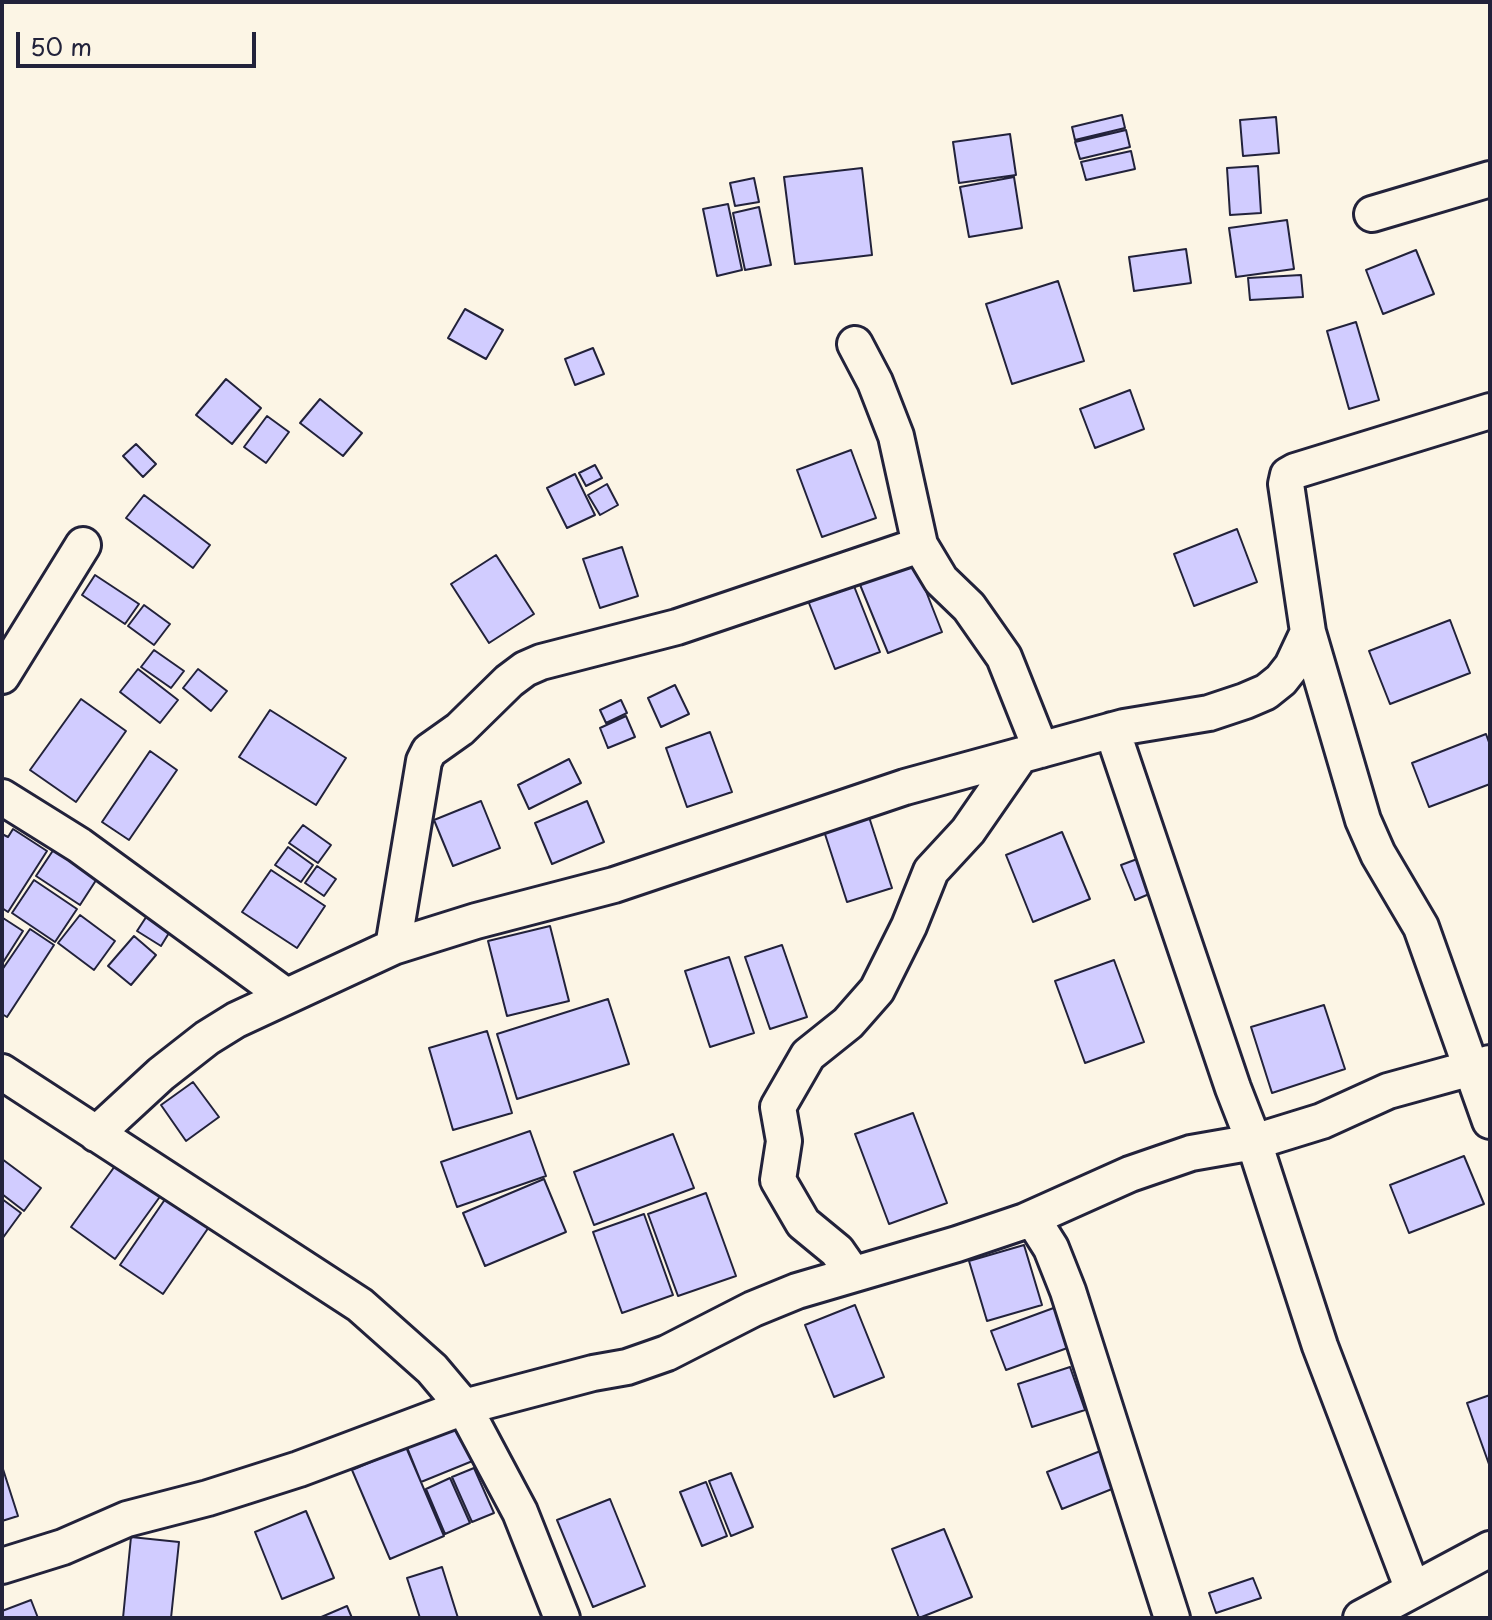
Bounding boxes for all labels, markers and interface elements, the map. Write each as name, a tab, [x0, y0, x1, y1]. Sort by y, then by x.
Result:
scale bar	[20, 16, 260, 66]
text: 50 m	[30, 28, 92, 64]

